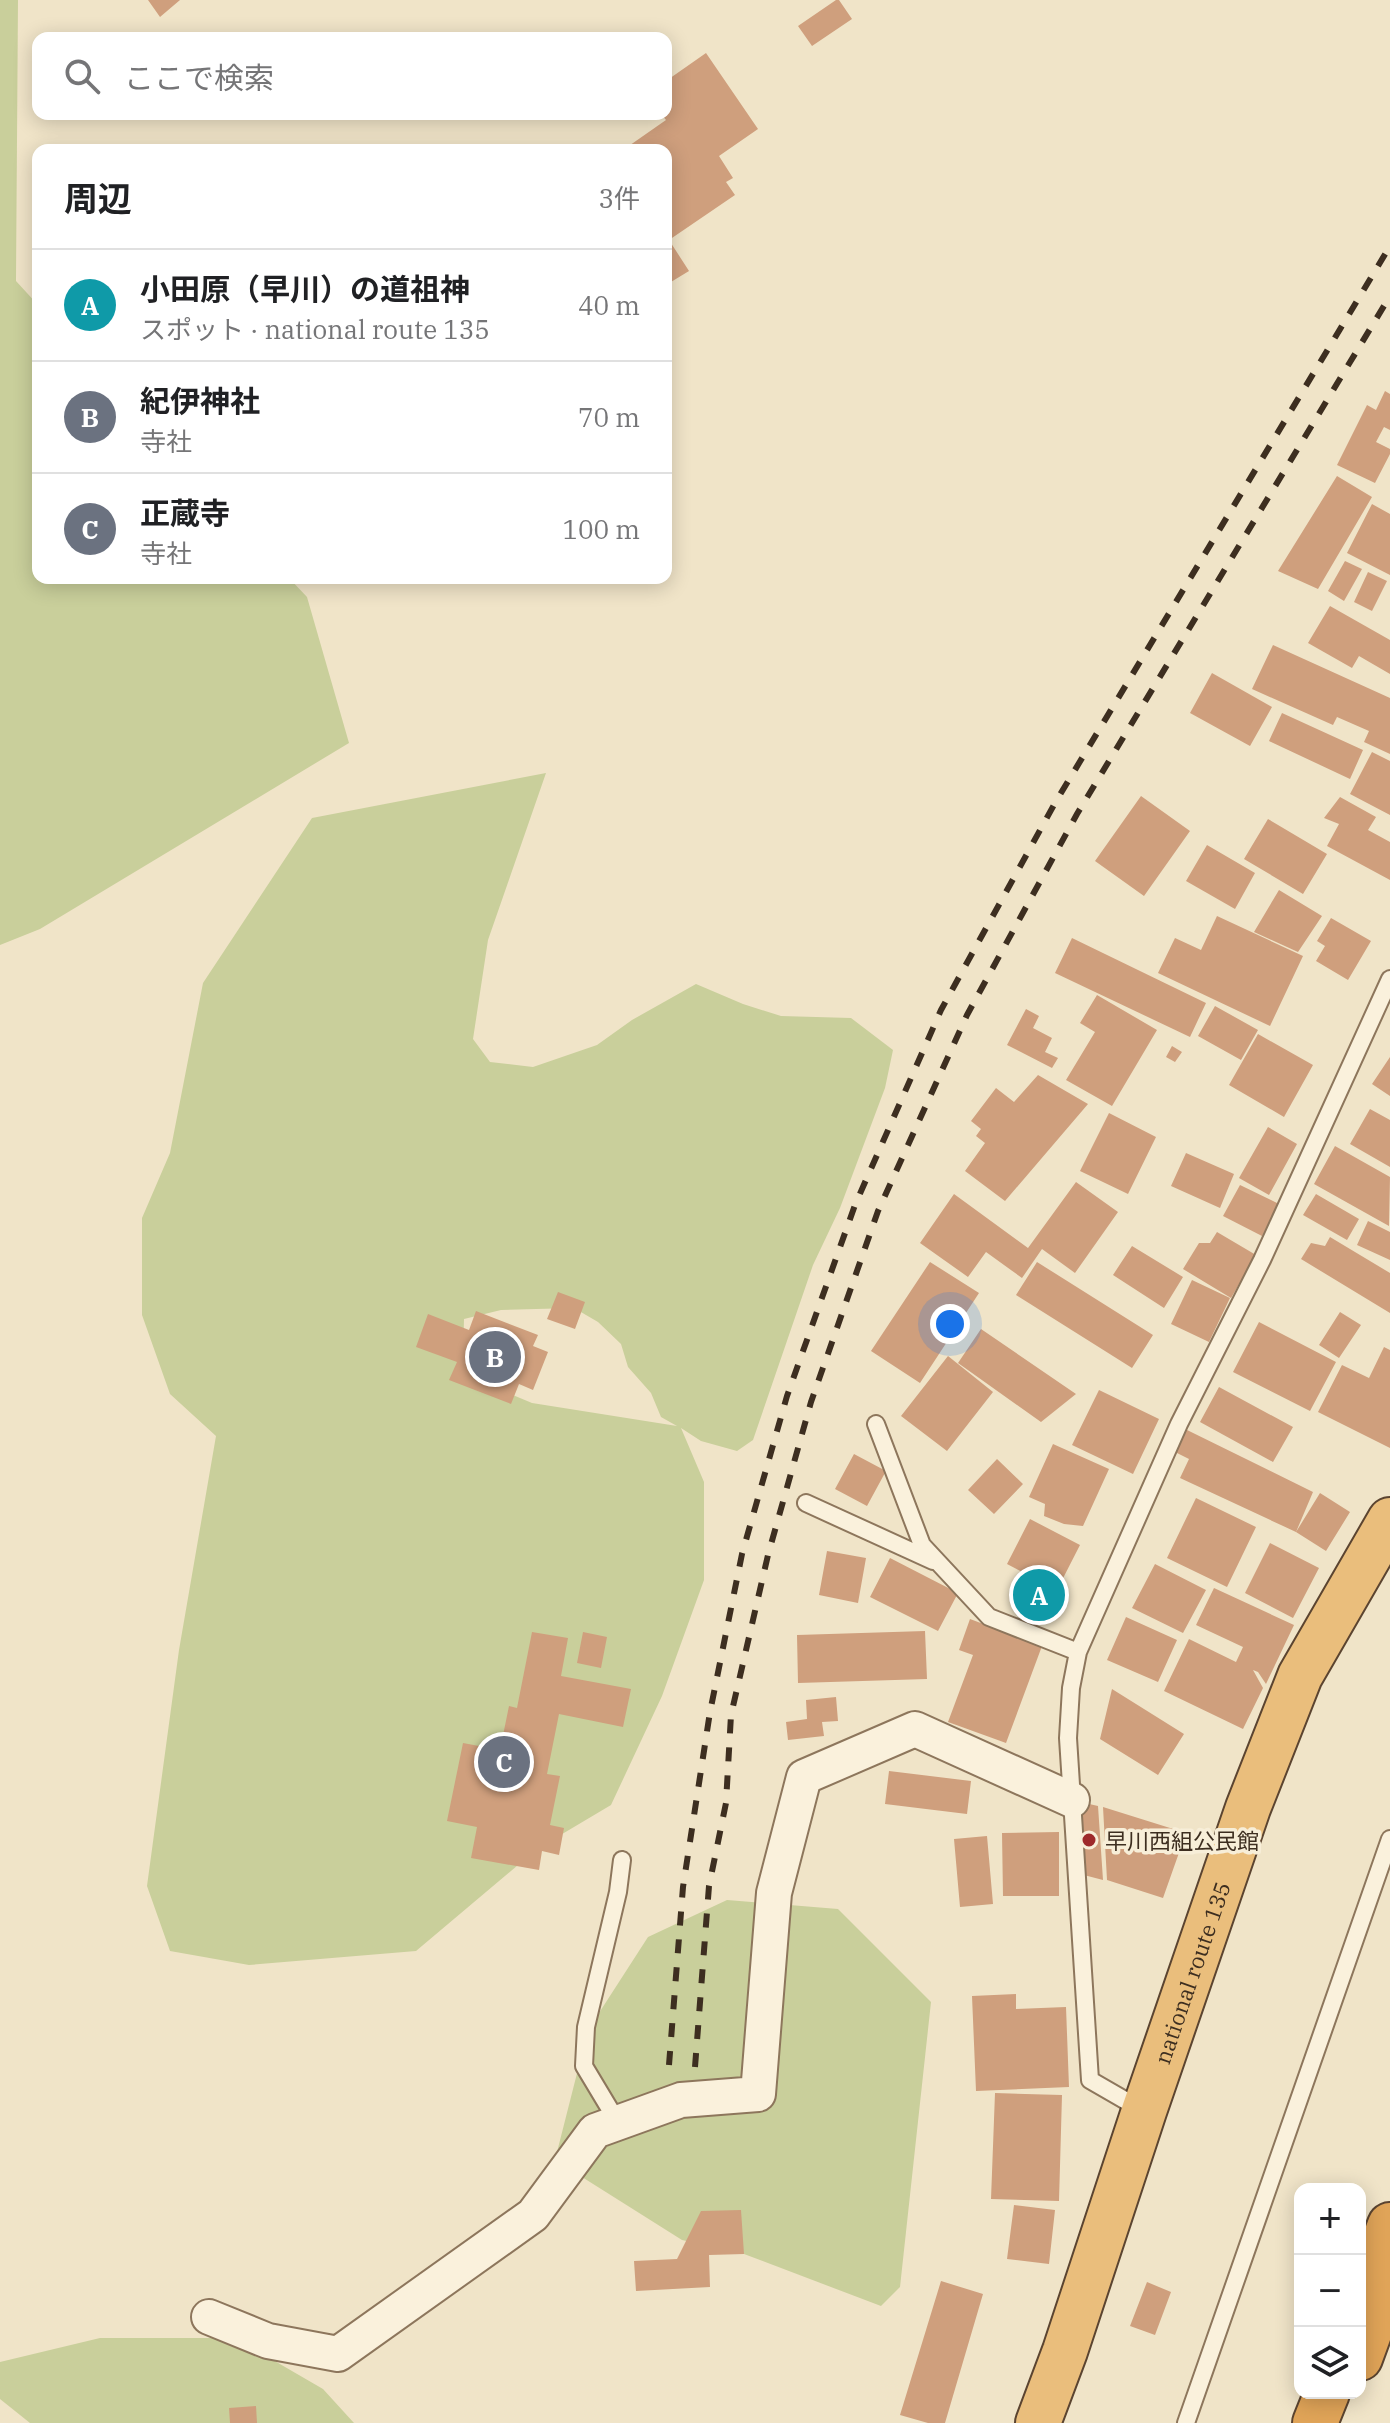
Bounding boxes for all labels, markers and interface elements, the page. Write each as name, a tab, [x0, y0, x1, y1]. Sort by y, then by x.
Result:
search box	[32, 32, 672, 120]
icon: search	[60, 54, 104, 98]
text: ここで検索	[124, 58, 274, 97]
text: 周辺	[64, 176, 132, 220]
text: 3件	[598, 181, 640, 215]
text: 小田原（早川）の道祖神	[140, 269, 470, 308]
text: A	[81, 288, 99, 322]
text: 40 m	[578, 288, 640, 322]
text: スポット · national route 135	[140, 312, 490, 346]
text: 紀伊神社	[140, 381, 260, 420]
text: B	[81, 400, 99, 434]
text: 70 m	[578, 400, 640, 434]
text: 寺社	[140, 424, 192, 458]
text: 正蔵寺	[140, 493, 230, 532]
text: C	[81, 512, 99, 546]
text: 100 m	[562, 512, 640, 546]
text: 寺社	[140, 536, 192, 570]
your location	[930, 1304, 970, 1344]
pin: B	[469, 1327, 521, 1387]
pin: A	[1013, 1565, 1065, 1625]
pin: C	[478, 1732, 530, 1792]
place label: 早川西組公民館	[1105, 1826, 1259, 1855]
marker: 早川西組公民館	[1080, 1831, 1098, 1849]
street label: national route 135	[1147, 1878, 1236, 2067]
map controls	[1294, 2183, 1366, 2399]
button: +	[1294, 2183, 1366, 2255]
button: −	[1294, 2255, 1366, 2327]
button: layers	[1294, 2327, 1366, 2399]

